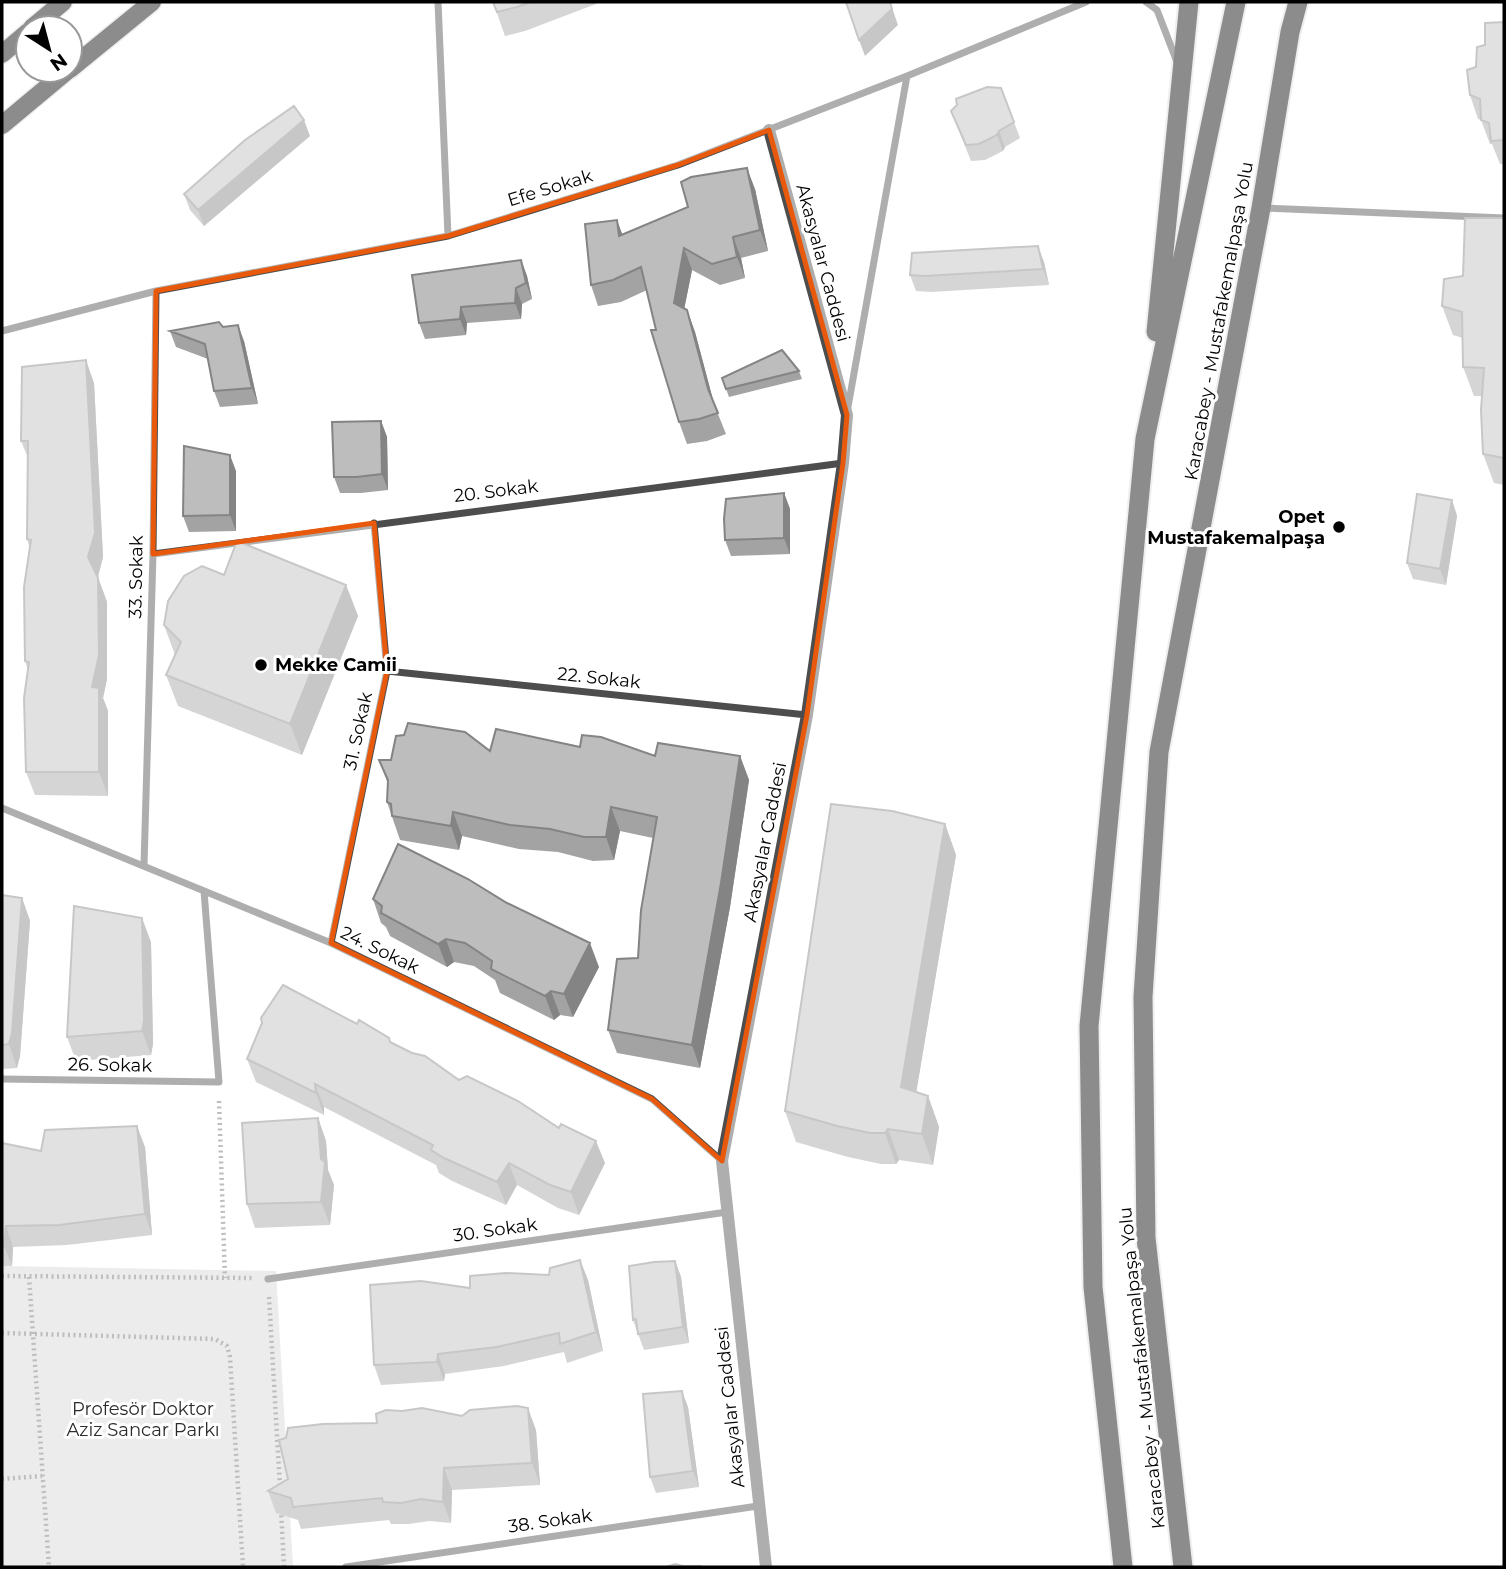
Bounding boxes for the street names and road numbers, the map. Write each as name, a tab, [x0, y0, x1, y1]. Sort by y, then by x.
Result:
street label: Karacabey - Mustafakemalpaşa Yolu	[1180, 160, 1258, 482]
street label: Efe Sokak	[505, 165, 595, 211]
street label: Akasyalar Caddesi	[791, 182, 855, 344]
street label: 20. Sokak	[453, 475, 540, 507]
street label: 33. Sokak	[124, 535, 148, 619]
street label: 22. Sokak	[556, 663, 642, 693]
street label: 31. Sokak	[339, 690, 377, 772]
street label: Akasyalar Caddesi	[739, 760, 791, 924]
street label: 24. Sokak	[337, 921, 423, 979]
street label: 26. Sokak	[68, 1053, 153, 1077]
street label: Karacabey - Mustafakemalpaşa Yolu	[1114, 1206, 1170, 1530]
street label: 30. Sokak	[452, 1213, 539, 1247]
street label: Akasyalar Caddesi	[711, 1325, 749, 1489]
street label: 38. Sokak	[507, 1504, 594, 1538]

